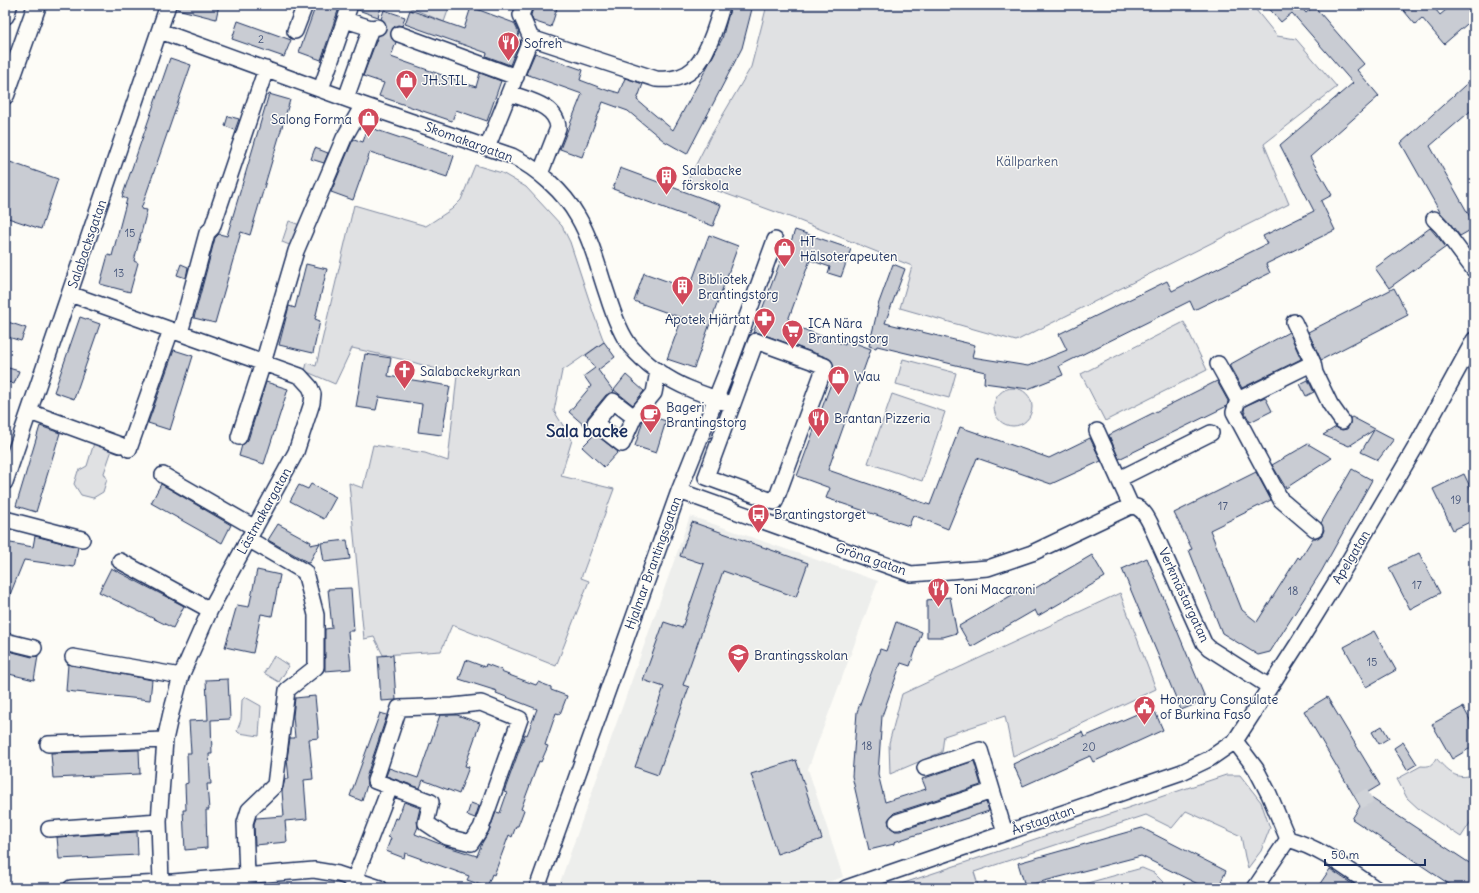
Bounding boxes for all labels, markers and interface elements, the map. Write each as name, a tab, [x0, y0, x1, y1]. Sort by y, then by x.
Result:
restaurant icon: Sofreh	[495, 30, 521, 63]
house number: 2	[258, 32, 264, 46]
place label: Sofreh	[524, 35, 563, 52]
shop icon: JH.STIL	[394, 67, 420, 100]
place label: JH.STIL	[422, 72, 468, 89]
shop icon: Salong Forma	[355, 106, 381, 139]
place label: Salong Forma	[271, 111, 352, 128]
street label: Skomakargatan	[422, 118, 516, 166]
park label: Källparken	[996, 153, 1059, 170]
place label: Salabacke förskola	[682, 162, 742, 194]
building icon: Salabacke förskola	[654, 164, 680, 197]
street label: Salabacksgatan	[64, 197, 110, 291]
house number: 15	[125, 226, 135, 240]
place label: HT Hälsoterapeuten	[800, 233, 898, 265]
shop icon: HT Hälsoterapeuten	[772, 235, 798, 268]
house number: 13	[114, 266, 124, 280]
place label: Bibliotek Brantingstorg	[698, 271, 779, 303]
building icon: Bibliotek Brantingstorg	[669, 273, 695, 306]
pharmacy icon: Apotek Hjärtat	[752, 306, 778, 339]
place label: Apotek Hjärtat	[665, 311, 751, 328]
place label: ICA Nära Brantingstorg	[808, 315, 889, 347]
supermarket icon: ICA Nära Brantingstorg	[780, 317, 806, 350]
church icon: Salabackekyrkan	[391, 358, 417, 391]
place label: Salabackekyrkan	[420, 363, 521, 380]
shop icon: Wau	[825, 363, 851, 396]
place label: Wau	[854, 368, 881, 385]
place label: Bageri Brantingstorg	[666, 399, 747, 431]
cafe icon: Bageri Brantingstorg	[638, 401, 664, 434]
restaurant icon: Brantan Pizzeria	[805, 405, 831, 438]
place label: Brantan Pizzeria	[834, 410, 931, 427]
district label: Sala backe	[546, 420, 628, 442]
street label: Lästmakargatan	[233, 464, 295, 557]
house number: 19	[1451, 493, 1461, 507]
street label: Hjalmar Brantingsgatan	[621, 494, 685, 632]
house number: 17	[1218, 499, 1228, 513]
bus stop icon: Brantingstorget	[746, 501, 772, 534]
place label: Brantingstorget	[774, 506, 867, 523]
street label: Apelgatan	[1328, 527, 1374, 587]
street label: Gröna gatan	[833, 539, 909, 579]
street label: Verkmästargatan	[1155, 545, 1214, 645]
restaurant icon: Toni Macaroni	[926, 576, 952, 609]
house number: 17	[1412, 578, 1422, 592]
place label: Toni Macaroni	[954, 581, 1036, 598]
house number: 18	[1288, 584, 1298, 598]
school or university icon: Brantingsskolan	[725, 642, 751, 675]
place label: Brantingsskolan	[754, 647, 849, 664]
house number: 15	[1367, 655, 1377, 669]
place label: Honorary Consulate of Burkina Faso	[1160, 691, 1278, 723]
public building icon: Honorary Consulate of Burkina Faso	[1131, 693, 1157, 726]
house number: 18	[862, 739, 872, 753]
house number: 20	[1082, 740, 1096, 754]
street label: Årstagatan	[1009, 800, 1077, 839]
scale bar	[1325, 841, 1425, 867]
text: 50 m	[1331, 847, 1360, 862]

